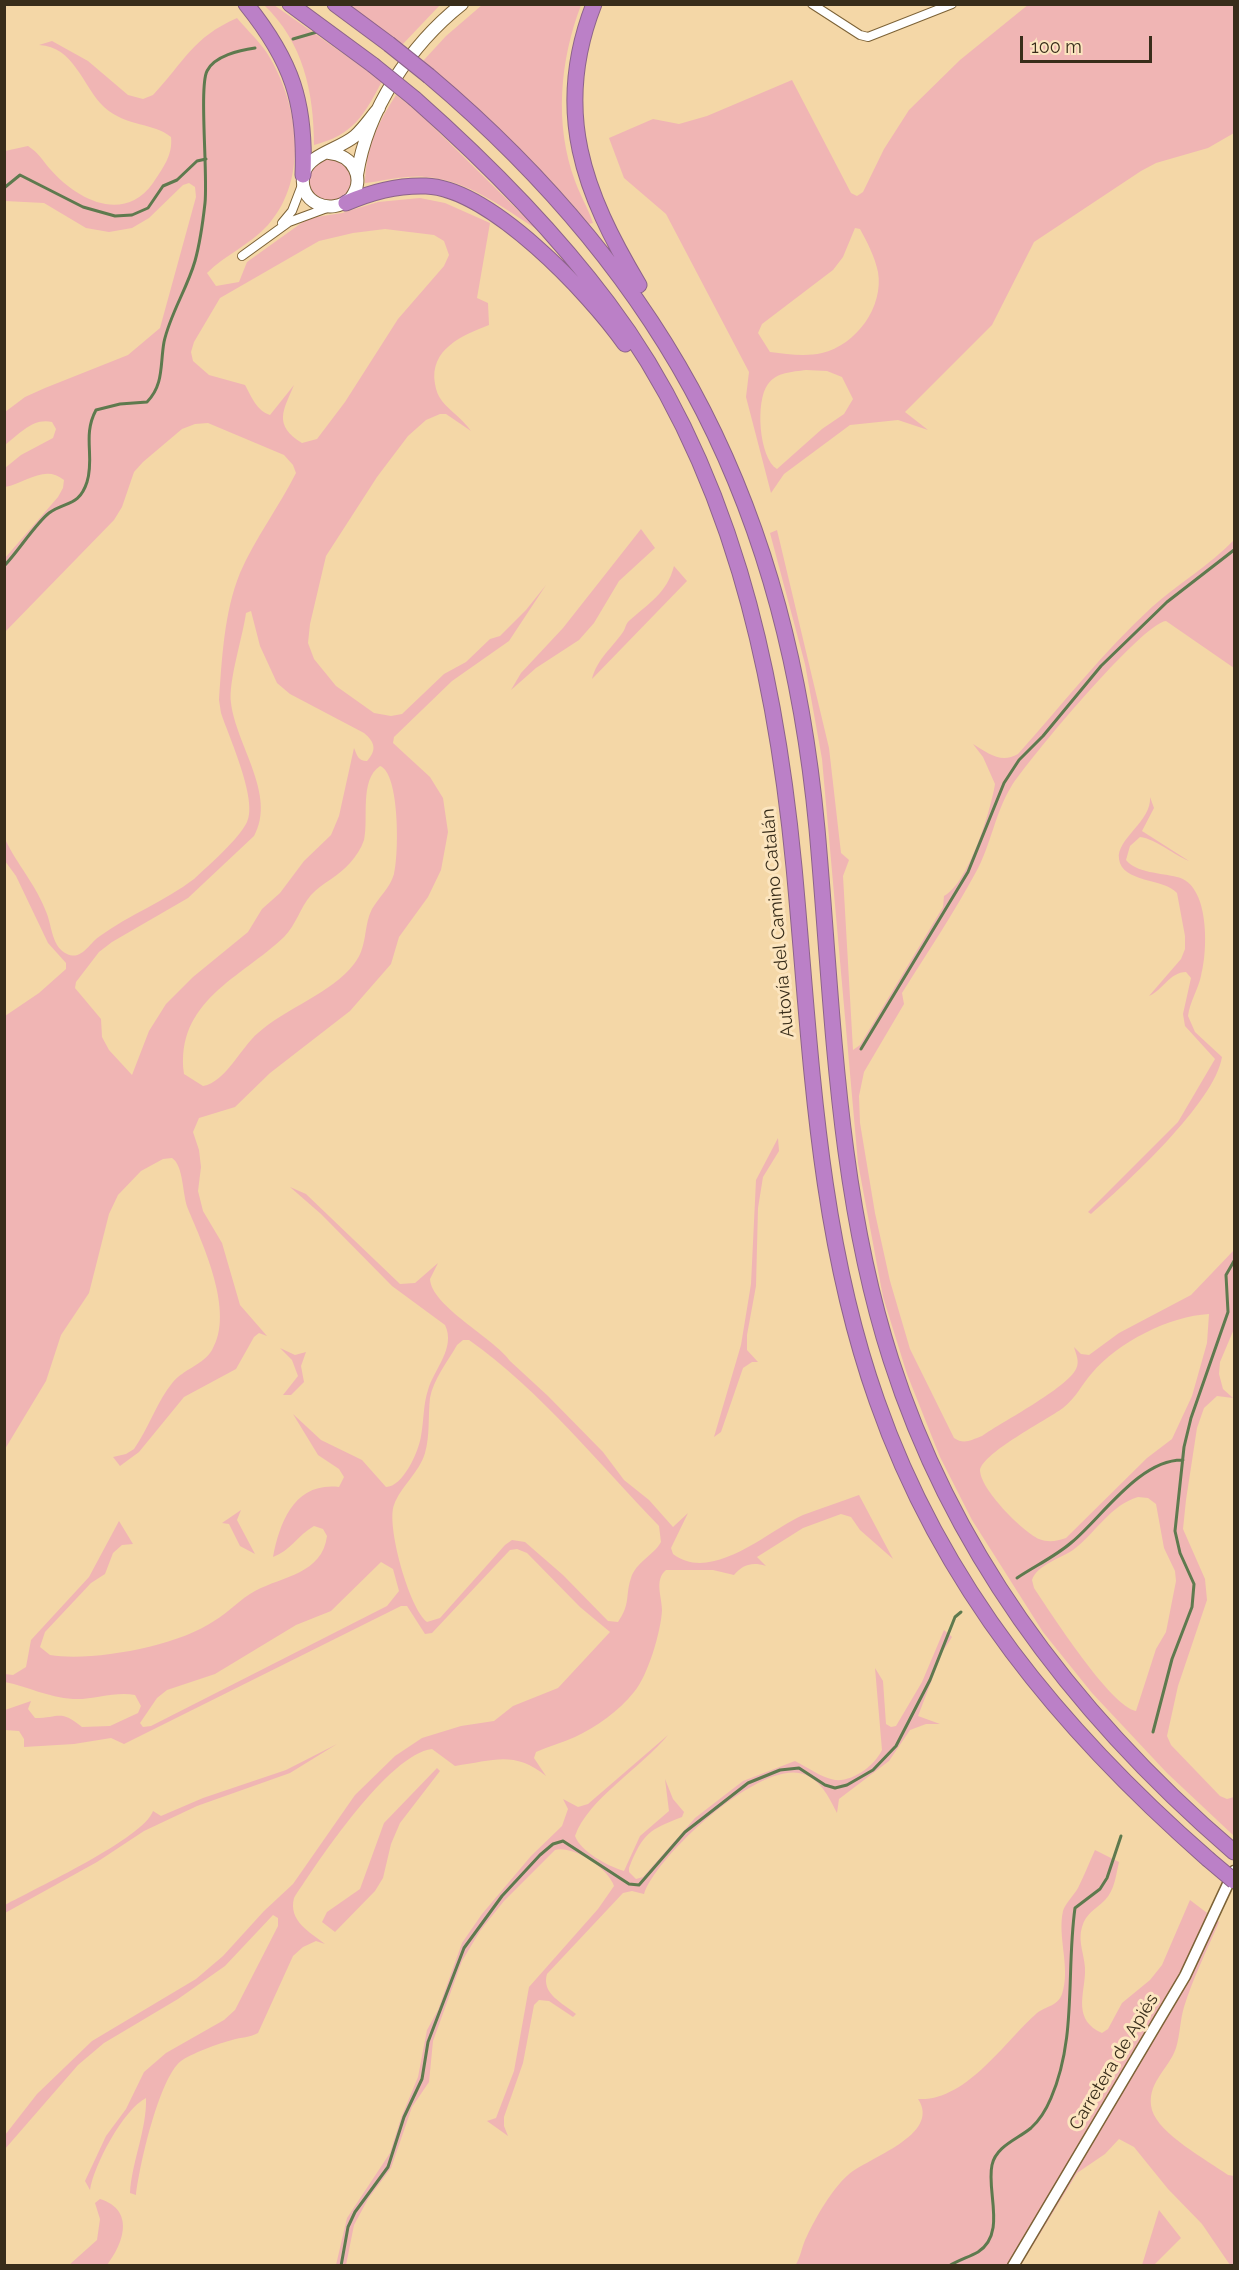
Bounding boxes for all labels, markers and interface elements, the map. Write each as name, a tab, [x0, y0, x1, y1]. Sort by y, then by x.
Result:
scale bar	[1023, 24, 1155, 62]
text: 100 m	[1031, 36, 1082, 57]
street label: Autovía del Camino Catalán	[757, 808, 799, 1038]
street label: Carretera de Apiés	[1065, 1990, 1163, 2134]

